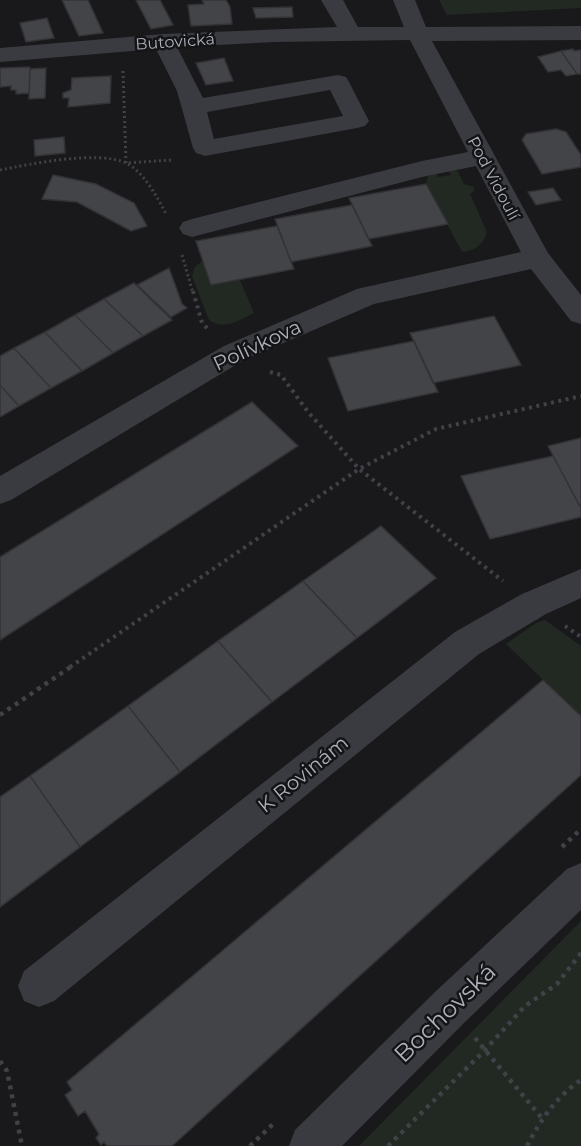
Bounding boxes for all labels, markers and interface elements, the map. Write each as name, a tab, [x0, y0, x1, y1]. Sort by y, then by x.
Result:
street label: Butovická	[135, 29, 215, 54]
street label: Pod Vidoulí	[464, 133, 524, 224]
street label: Polívkova	[209, 314, 305, 376]
street label: K Rovinám	[253, 730, 353, 818]
street label: Bochovská	[388, 957, 502, 1068]

